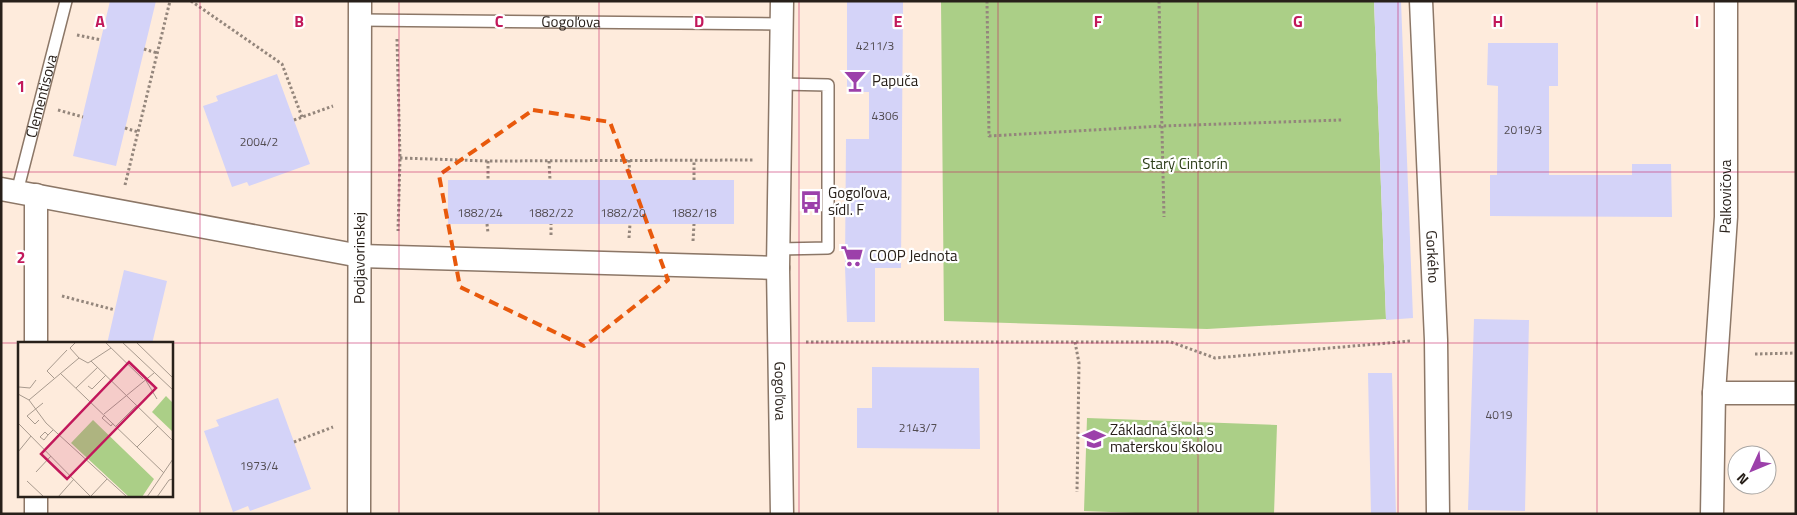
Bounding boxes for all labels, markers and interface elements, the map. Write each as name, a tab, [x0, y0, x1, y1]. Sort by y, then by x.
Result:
text: A	[95, 9, 105, 33]
text: B	[294, 9, 304, 33]
text: C	[495, 9, 504, 33]
text: D	[694, 9, 704, 33]
text: E	[894, 9, 903, 33]
text: F	[1094, 9, 1103, 33]
text: G	[1293, 9, 1303, 33]
text: H	[1493, 9, 1503, 33]
text: I	[1695, 9, 1699, 33]
street label: Gogoľova	[541, 10, 601, 33]
house number: 4211/3	[856, 36, 894, 55]
street label: Clementisova	[19, 51, 63, 140]
bar icon: Papuča	[842, 68, 868, 94]
place label: Papuča	[872, 69, 919, 92]
text: 1	[17, 74, 25, 98]
house number: 4306	[872, 106, 899, 125]
house number: 2019/3	[1504, 120, 1542, 139]
house number: 2004/2	[240, 132, 278, 151]
park label: Starý Cintorín	[1142, 152, 1228, 175]
street label: Palkovičova	[1713, 159, 1737, 234]
place label: Gogoľova, sídl. F	[828, 181, 891, 221]
bus stop icon: Gogoľova, sídl. F	[798, 189, 824, 215]
house number: 1882/24	[457, 203, 503, 222]
house number: 1882/22	[528, 203, 574, 222]
house number: 1882/20	[600, 203, 646, 222]
house number: 1882/18	[671, 203, 717, 222]
street label: Podjavorinskej	[347, 212, 371, 304]
street label: Gorkého	[1420, 230, 1445, 284]
supermarket icon: COOP Jednota	[839, 243, 865, 269]
place label: COOP Jednota	[869, 244, 958, 267]
text: 2	[17, 245, 25, 269]
inset map	[18, 342, 172, 498]
street label: Gogoľova	[769, 361, 792, 421]
house number: 4019	[1486, 405, 1513, 424]
house number: 2143/7	[899, 418, 937, 437]
place label: Základná škola s materskou školou	[1110, 418, 1222, 458]
school or university icon: Základná škola s materskou školou	[1081, 426, 1107, 452]
north arrow	[1727, 445, 1777, 495]
house number: 1973/4	[240, 456, 279, 475]
text: N	[1731, 469, 1753, 490]

